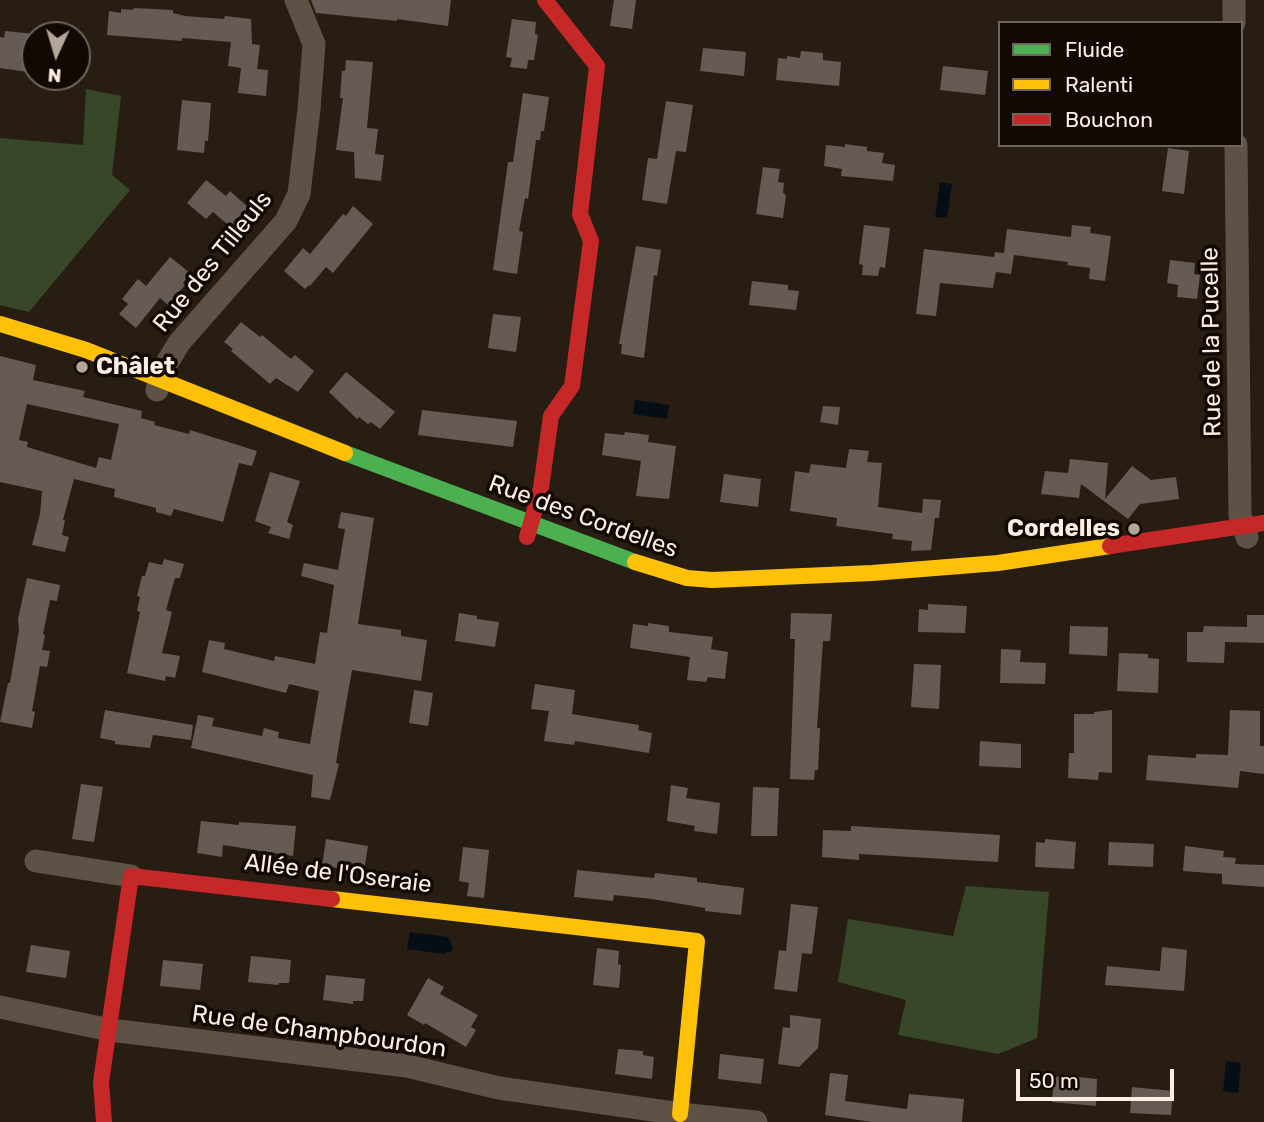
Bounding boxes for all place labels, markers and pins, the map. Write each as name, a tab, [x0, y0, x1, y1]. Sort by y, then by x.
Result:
place label: Châlet	[96, 353, 175, 381]
marker: Châlet	[74, 359, 90, 375]
place label: Cordelles	[1007, 515, 1120, 543]
marker: Cordelles	[1126, 521, 1142, 537]

